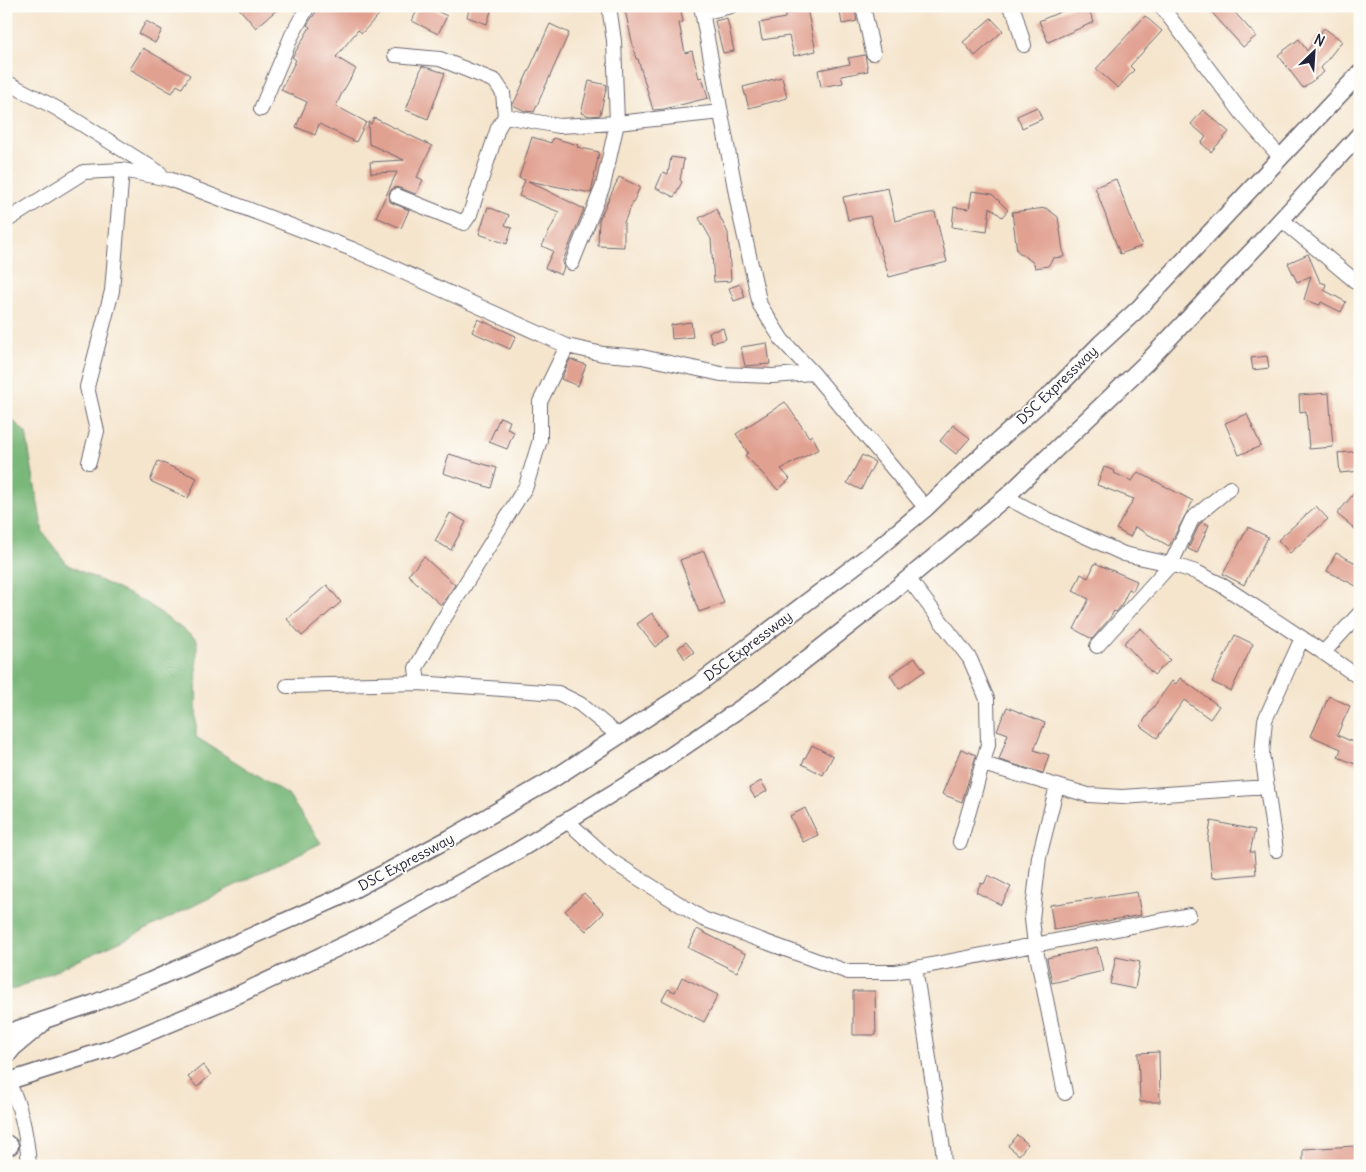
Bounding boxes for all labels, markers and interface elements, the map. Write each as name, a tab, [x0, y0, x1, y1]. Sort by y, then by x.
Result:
north arrow	[1288, 28, 1338, 78]
text: N	[1311, 30, 1328, 50]
street label: DSC Expressway	[1013, 342, 1101, 428]
street label: DSC Expressway	[700, 607, 796, 685]
street label: DSC Expressway	[355, 829, 457, 895]

